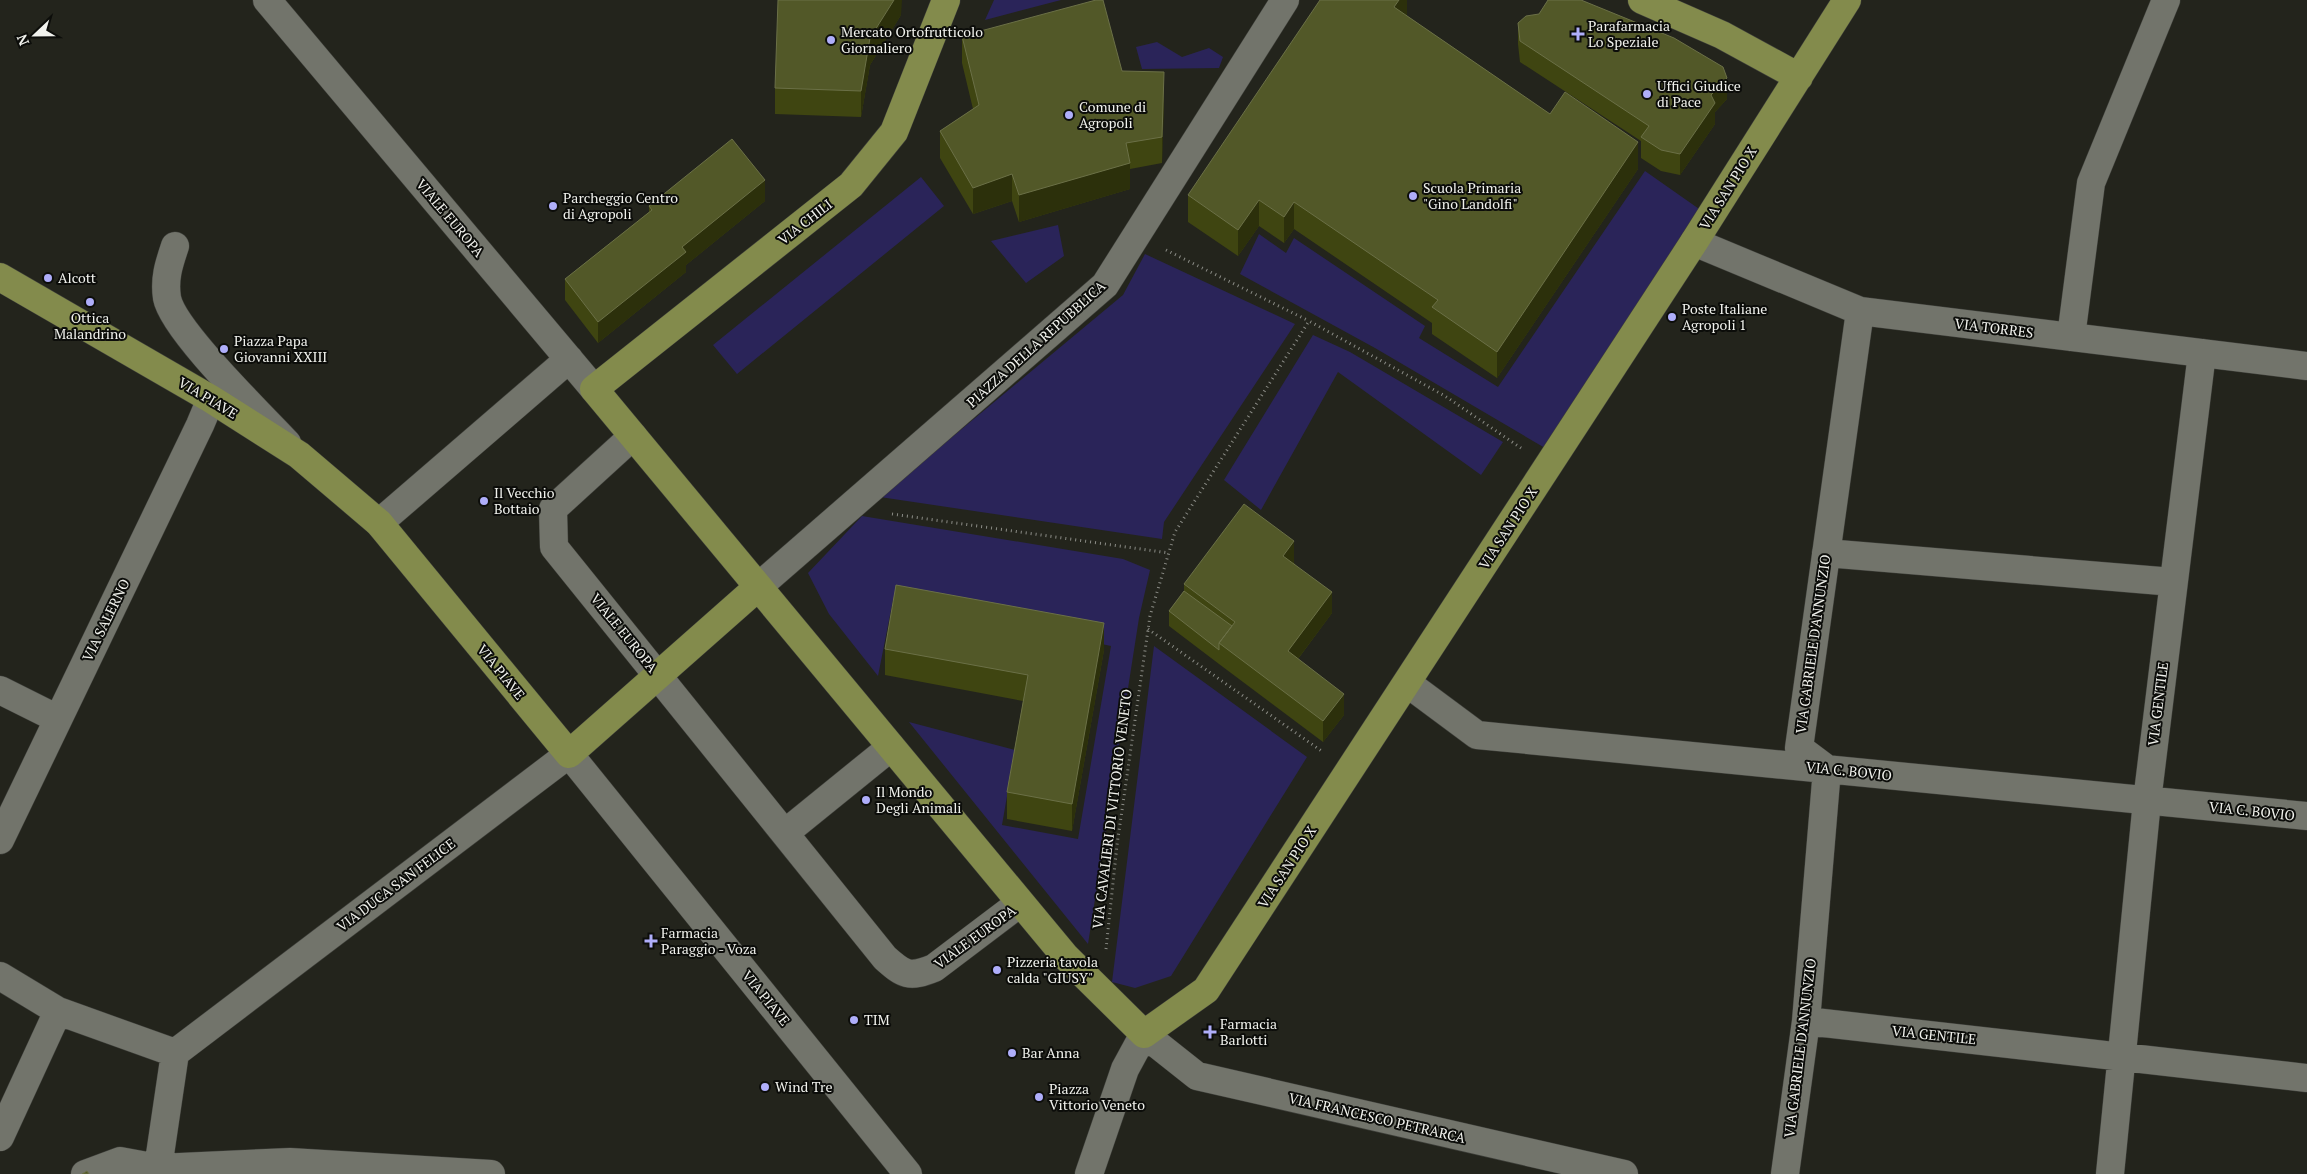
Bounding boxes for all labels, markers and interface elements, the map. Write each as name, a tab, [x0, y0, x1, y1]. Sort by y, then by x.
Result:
north arrow	[10, 10, 60, 60]
place label: Parafarmacia Lo Speziale	[1588, 16, 1670, 51]
place label: Mercato Ortofrutticolo Giornaliero	[841, 22, 983, 57]
marker: Parafarmacia Lo Speziale	[1572, 28, 1584, 40]
text: N	[12, 31, 33, 49]
marker: Mercato Ortofrutticolo Giornaliero	[825, 34, 837, 46]
place label: Uffici Giudice di Pace	[1657, 76, 1741, 111]
marker: Uffici Giudice di Pace	[1641, 88, 1653, 100]
place label: Comune di Agropoli	[1079, 97, 1146, 132]
marker: Comune di Agropoli	[1063, 109, 1075, 121]
street label: VIA SAN PIO X	[1695, 142, 1761, 233]
street label: VIALE EUROPA	[412, 175, 489, 261]
place label: Scuola Primaria "Gino Landolfi"	[1423, 178, 1521, 213]
place label: Parcheggio Centro di Agropoli	[563, 188, 678, 223]
marker: Scuola Primaria "Gino Landolfi"	[1407, 190, 1419, 202]
street label: VIA CHILI	[774, 194, 836, 249]
marker: Parcheggio Centro di Agropoli	[547, 200, 559, 212]
place label: Alcott	[58, 268, 97, 287]
marker: Alcott	[42, 272, 54, 284]
street label: PIAZZA DELLA REPUBBLICA	[962, 276, 1110, 411]
marker: Ottica Malandrino	[84, 296, 96, 308]
place label: Poste Italiane Agropoli 1	[1682, 299, 1767, 334]
place label: Ottica Malandrino	[54, 308, 126, 343]
marker: Poste Italiane Agropoli 1	[1666, 311, 1678, 323]
street label: VIA TORRES	[1954, 313, 2035, 342]
place label: Piazza Papa Giovanni XXIII	[234, 331, 327, 366]
marker: Piazza Papa Giovanni XXIII	[218, 343, 230, 355]
street label: VIA PIAVE	[175, 372, 242, 423]
street label: VIA SAN PIO X	[1474, 482, 1542, 572]
place label: Il Vecchio Bottaio	[494, 483, 555, 518]
marker: Il Vecchio Bottaio	[478, 495, 490, 507]
street label: VIA GABRIELE D'ANNUNZIO	[1791, 553, 1834, 735]
street label: VIA SALERNO	[77, 575, 134, 664]
street label: VIALE EUROPA	[587, 589, 662, 677]
street label: VIA PIAVE	[473, 640, 530, 703]
street label: VIA GENTILE	[2143, 661, 2172, 747]
street label: VIA CAVALIERI DI VITTORIO VENETO	[1087, 688, 1136, 930]
street label: VIA C. BOVIO	[1805, 757, 1893, 784]
place label: Il Mondo Degli Animali	[876, 782, 962, 817]
marker: Il Mondo Degli Animali	[860, 794, 872, 806]
street label: VIA C. BOVIO	[2208, 797, 2296, 824]
street label: VIA SAN PIO X	[1253, 821, 1321, 911]
street label: VIA DUCA SAN FELICE	[332, 834, 459, 936]
street label: VIALE EUROPA	[930, 900, 1020, 973]
place label: Farmacia Paraggio - Voza	[661, 923, 757, 958]
marker: Farmacia Paraggio - Voza	[645, 935, 657, 947]
place label: Pizzeria tavola calda "GIUSY"	[1007, 952, 1098, 987]
street label: VIA GABRIELE D'ANNUNZIO	[1779, 957, 1820, 1139]
marker: Pizzeria tavola calda "GIUSY"	[991, 964, 1003, 976]
street label: VIA PIAVE	[738, 966, 795, 1029]
place label: TIM	[864, 1010, 890, 1029]
marker: TIM	[848, 1014, 860, 1026]
place label: Farmacia Barlotti	[1220, 1014, 1277, 1049]
street label: VIA GENTILE	[1891, 1021, 1977, 1048]
marker: Farmacia Barlotti	[1204, 1026, 1216, 1038]
place label: Bar Anna	[1022, 1043, 1079, 1062]
marker: Bar Anna	[1006, 1047, 1018, 1059]
place label: Wind Tre	[775, 1077, 832, 1096]
place label: Piazza Vittorio Veneto	[1049, 1079, 1145, 1114]
marker: Wind Tre	[759, 1081, 771, 1093]
street label: VIA FRANCESCO PETRARCA	[1287, 1088, 1468, 1147]
marker: Piazza Vittorio Veneto	[1033, 1091, 1045, 1103]

